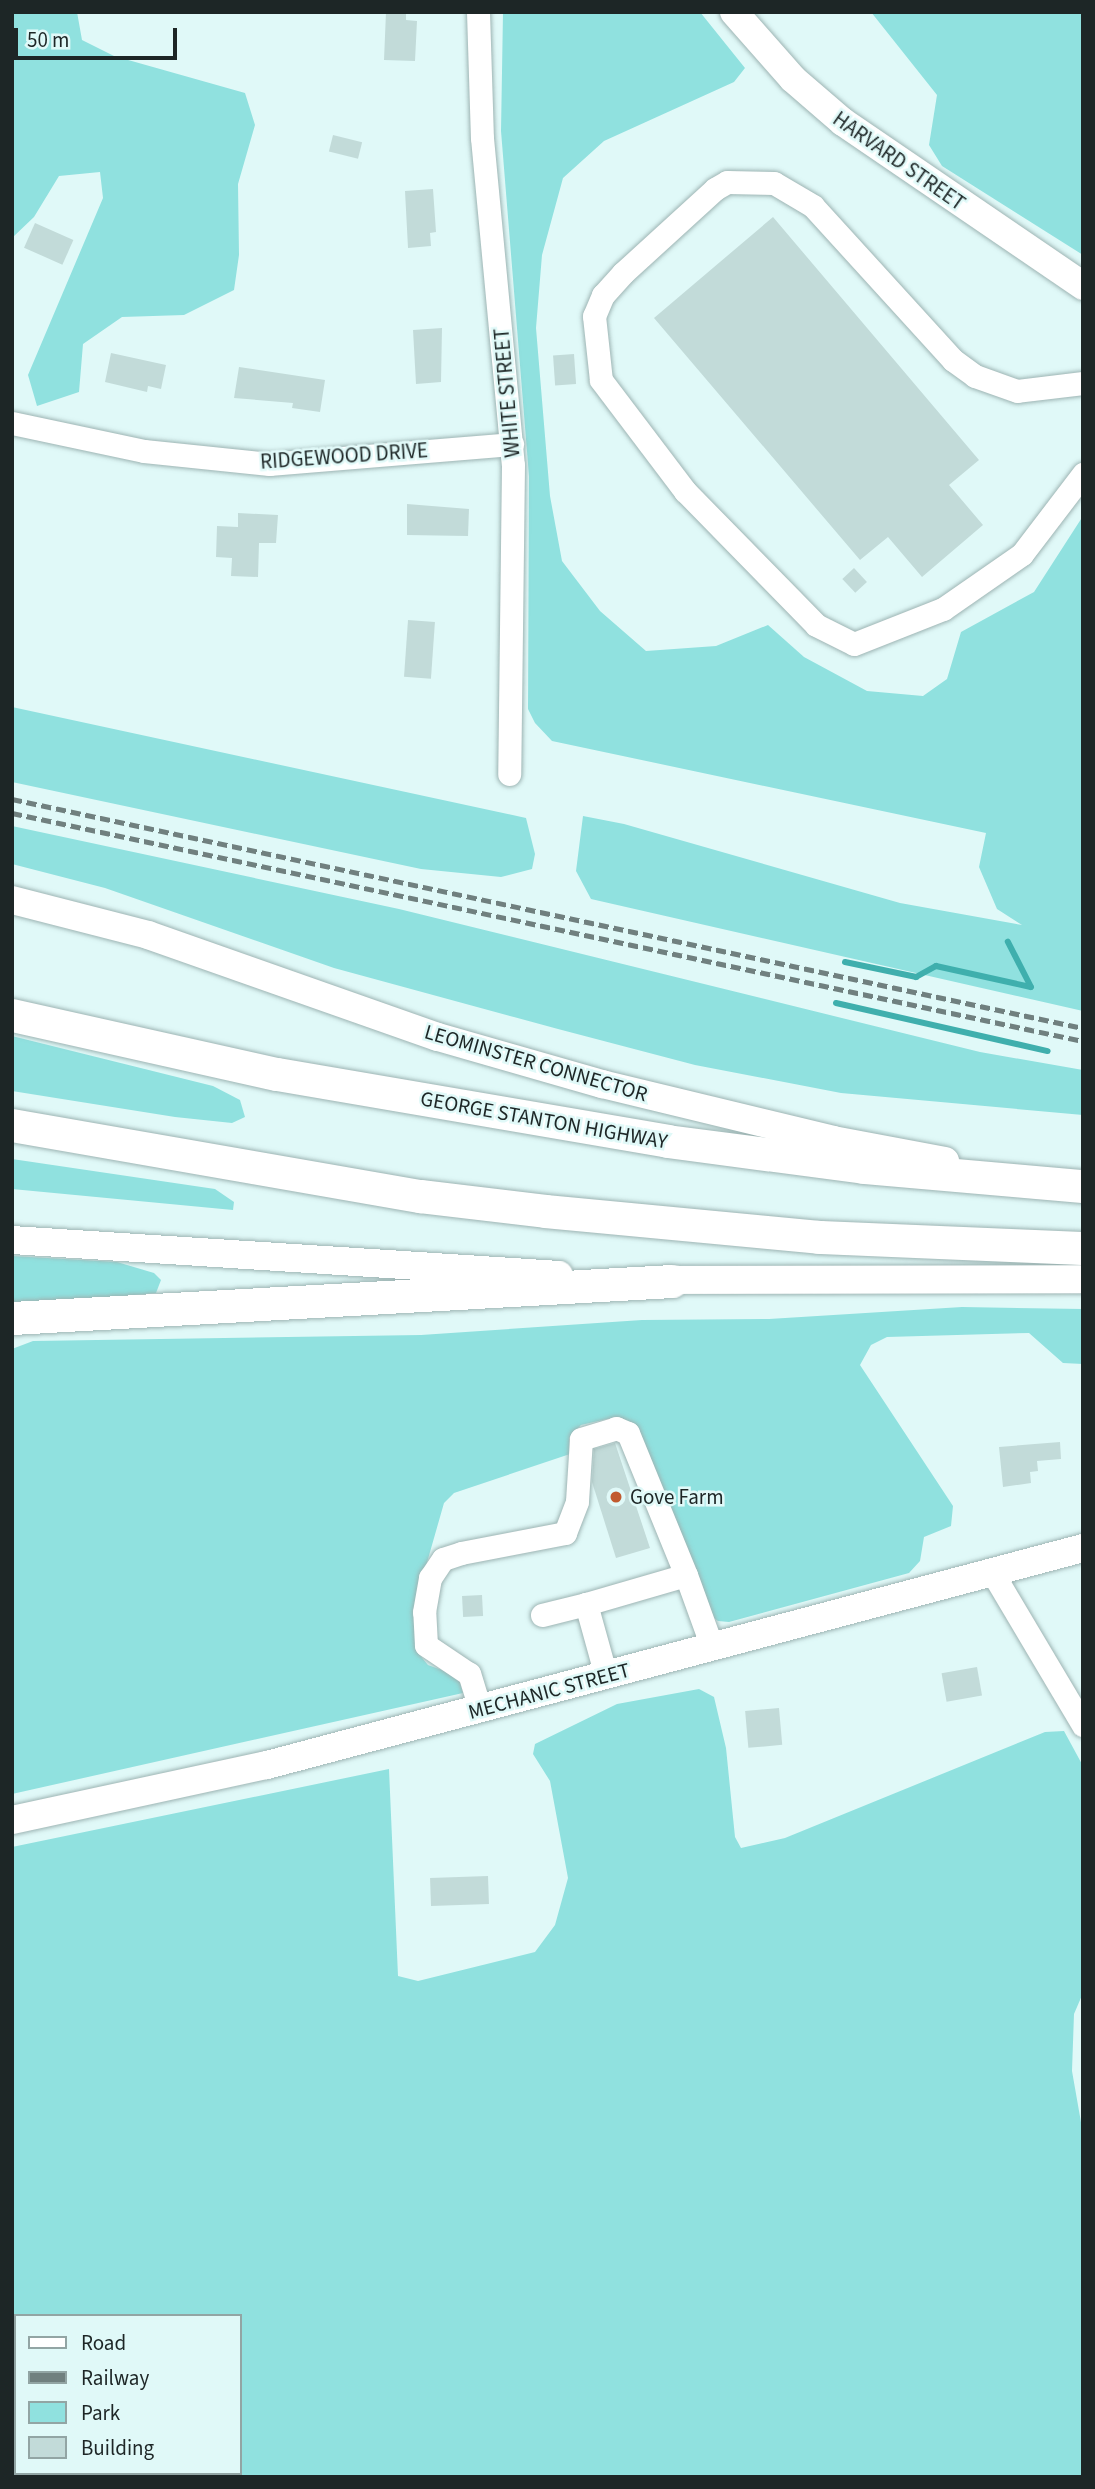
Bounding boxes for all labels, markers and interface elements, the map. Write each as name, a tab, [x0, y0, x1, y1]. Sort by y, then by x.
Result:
scale bar	[18, 14, 180, 58]
text: 50 m	[27, 25, 69, 55]
street label: HARVARD STREET	[828, 106, 970, 216]
street label: WHITE STREET	[489, 327, 525, 459]
street label: RIDGEWOOD DRIVE	[259, 438, 429, 474]
street label: LEOMINSTER CONNECTOR	[422, 1019, 650, 1107]
street label: GEORGE STANTON HIGHWAY	[419, 1086, 669, 1154]
place label: Gove Farm	[630, 1484, 724, 1510]
marker: Gove Farm	[608, 1489, 624, 1505]
street label: MECHANIC STREET	[466, 1657, 632, 1725]
legend	[14, 2314, 242, 2475]
text: Road	[81, 2328, 126, 2358]
text: Railway	[81, 2363, 149, 2393]
text: Park	[81, 2398, 120, 2428]
text: Building	[81, 2433, 154, 2463]

